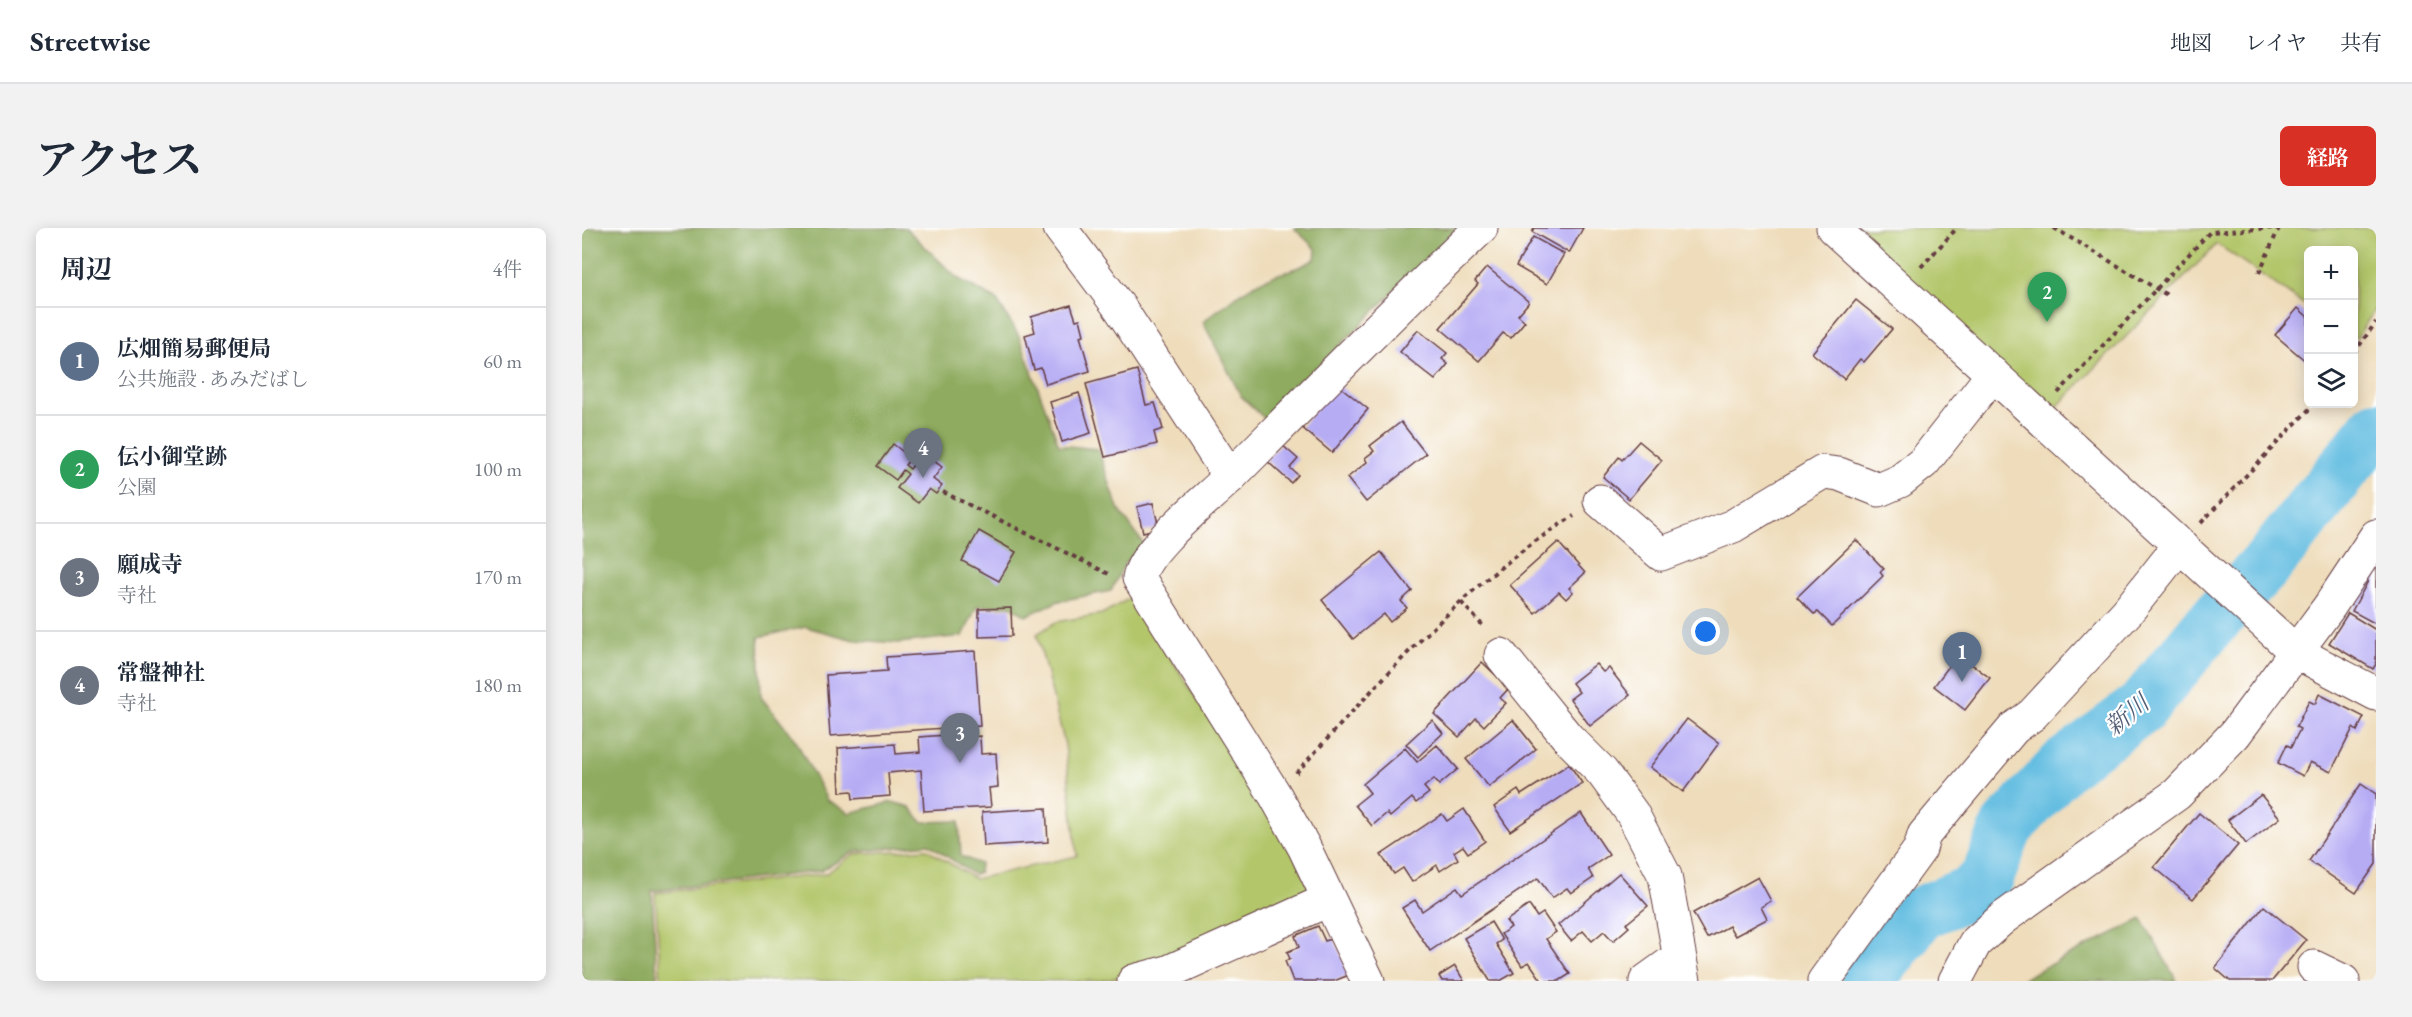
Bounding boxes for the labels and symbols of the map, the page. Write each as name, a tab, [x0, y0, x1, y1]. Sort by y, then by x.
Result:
pin: 2	[2028, 272, 2066, 322]
pin: 4	[904, 428, 942, 478]
your location	[1691, 617, 1720, 646]
pin: 1	[1942, 632, 1982, 682]
water label: 新川	[2098, 685, 2157, 742]
pin: 3	[940, 714, 980, 763]

